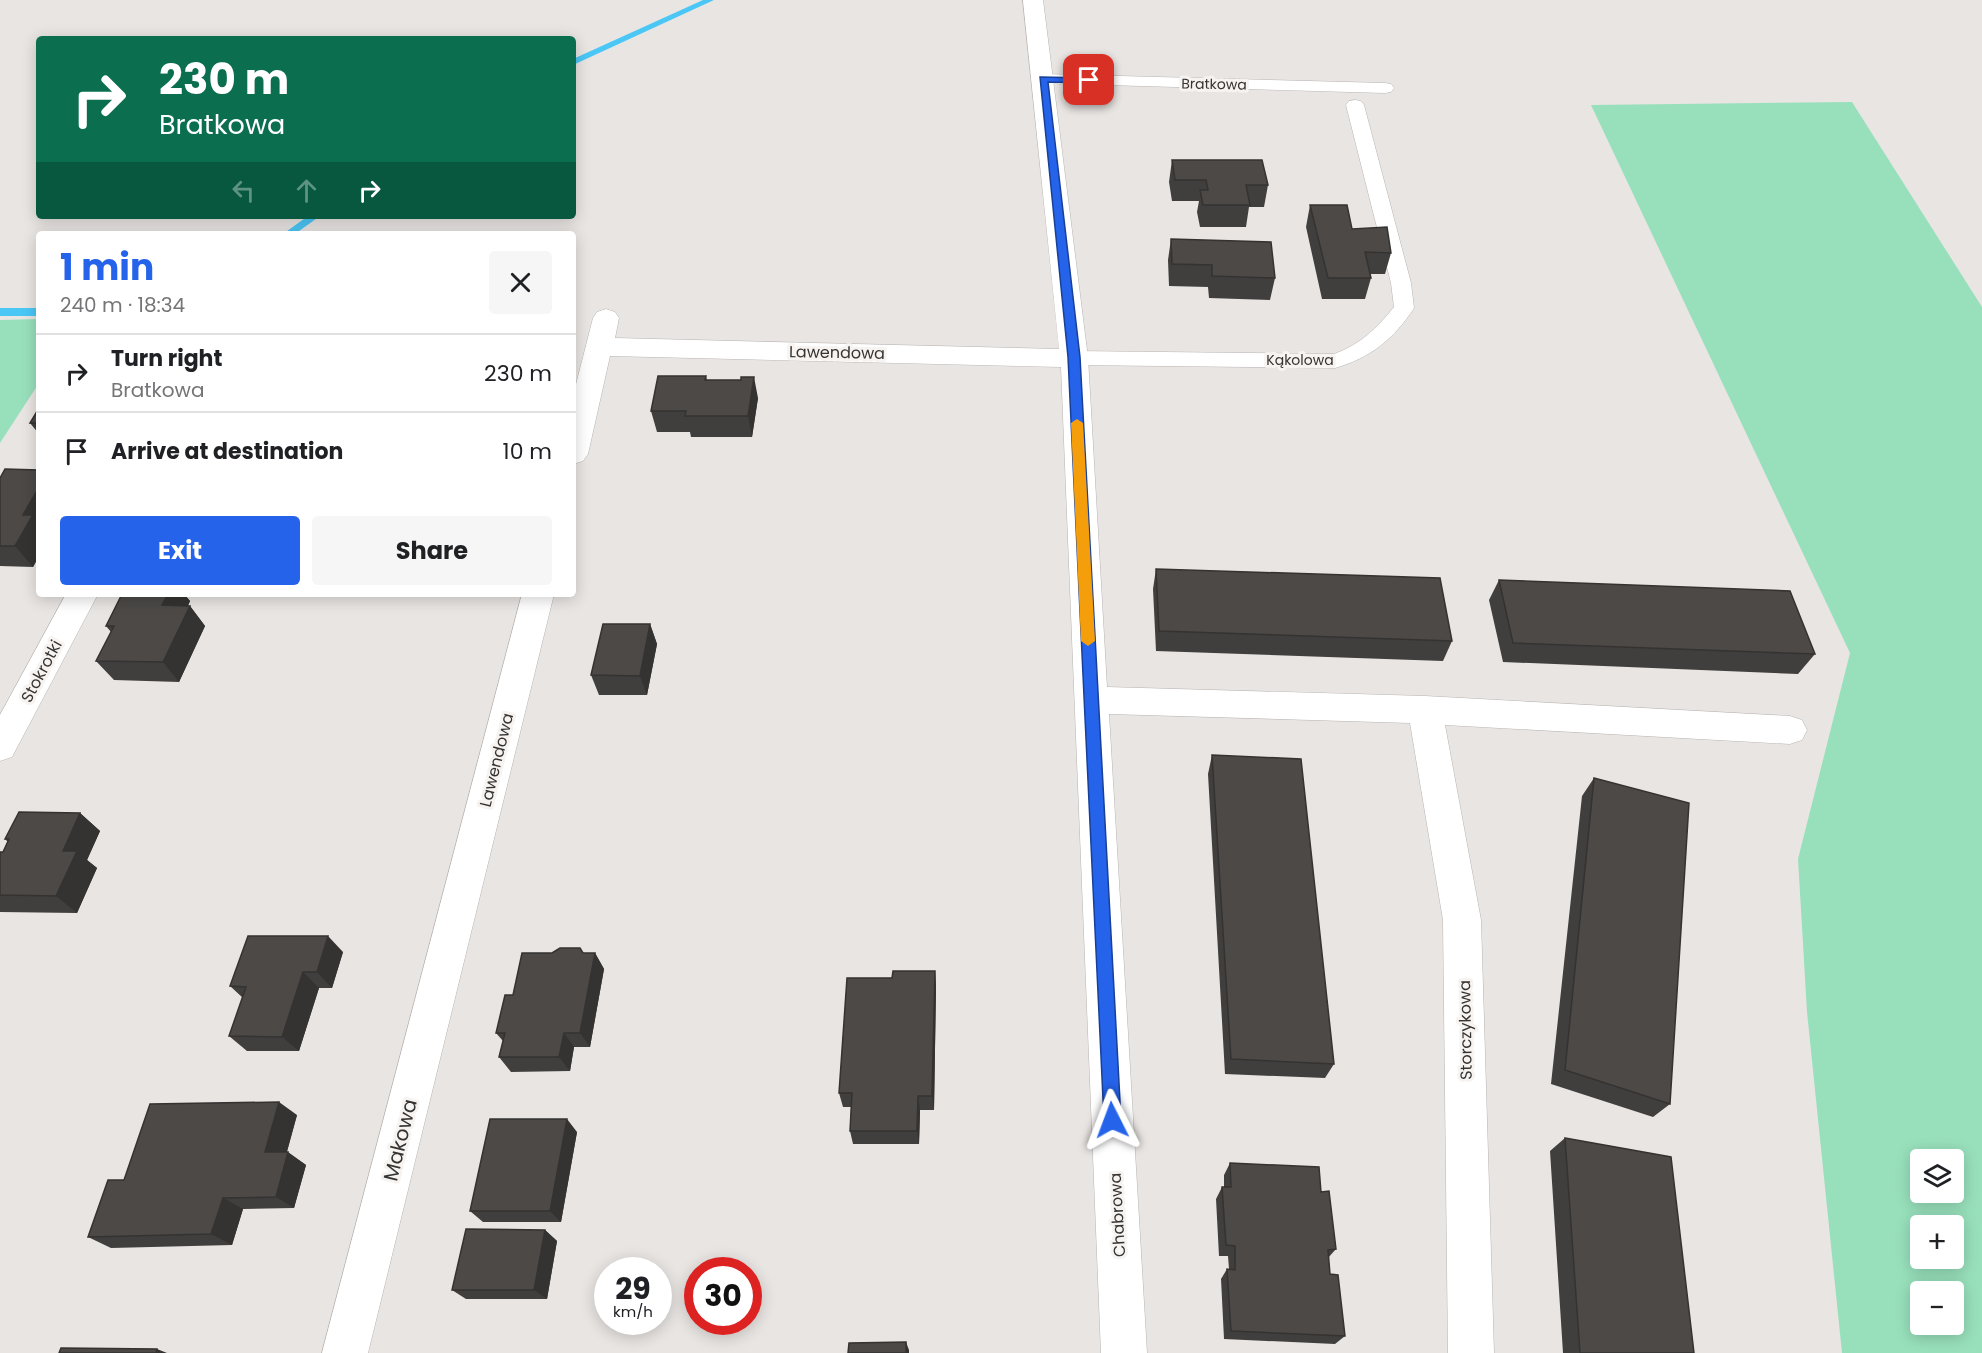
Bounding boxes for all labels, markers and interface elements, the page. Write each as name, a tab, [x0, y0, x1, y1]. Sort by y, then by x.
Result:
text: 230 m	[159, 50, 289, 109]
pin	[1063, 54, 1114, 105]
icon: right	[60, 60, 138, 138]
icon: arrive	[1072, 63, 1105, 96]
street label: Bratkowa	[1181, 73, 1247, 95]
text: Bratkowa	[159, 106, 285, 143]
icon: left	[227, 174, 260, 207]
icon: ahead	[290, 174, 323, 207]
icon: right	[353, 174, 386, 207]
text: 1 min	[60, 242, 154, 293]
button: close	[489, 251, 552, 314]
text: 240 m · 18:34	[60, 291, 185, 319]
street label: Lawendowa	[789, 340, 885, 365]
text: Turn right	[111, 343, 222, 374]
street label: Kąkolowa	[1266, 350, 1334, 370]
icon: right	[60, 357, 93, 390]
text: 230 m	[484, 358, 552, 389]
text: Bratkowa	[111, 376, 205, 404]
icon: arrive	[60, 435, 93, 468]
text: Arrive at destination	[111, 436, 343, 467]
text: 10 m	[503, 436, 552, 467]
button: Exit	[60, 516, 300, 585]
button: Share	[312, 516, 552, 585]
street label: Stokrotki	[15, 636, 68, 707]
street label: Lawendowa	[474, 711, 519, 809]
street label: Storczykowa	[1453, 980, 1478, 1080]
position arrow	[1080, 1088, 1144, 1152]
street label: Makowa	[376, 1096, 424, 1184]
map controls	[1910, 1149, 1964, 1335]
button: layers	[1910, 1149, 1964, 1203]
street label: Chabrowa	[1104, 1172, 1131, 1258]
button: +	[1910, 1215, 1964, 1269]
speed limit sign: 30	[684, 1257, 762, 1335]
text: 29	[615, 1267, 651, 1310]
button: −	[1910, 1281, 1964, 1335]
text: km/h	[613, 1301, 653, 1322]

